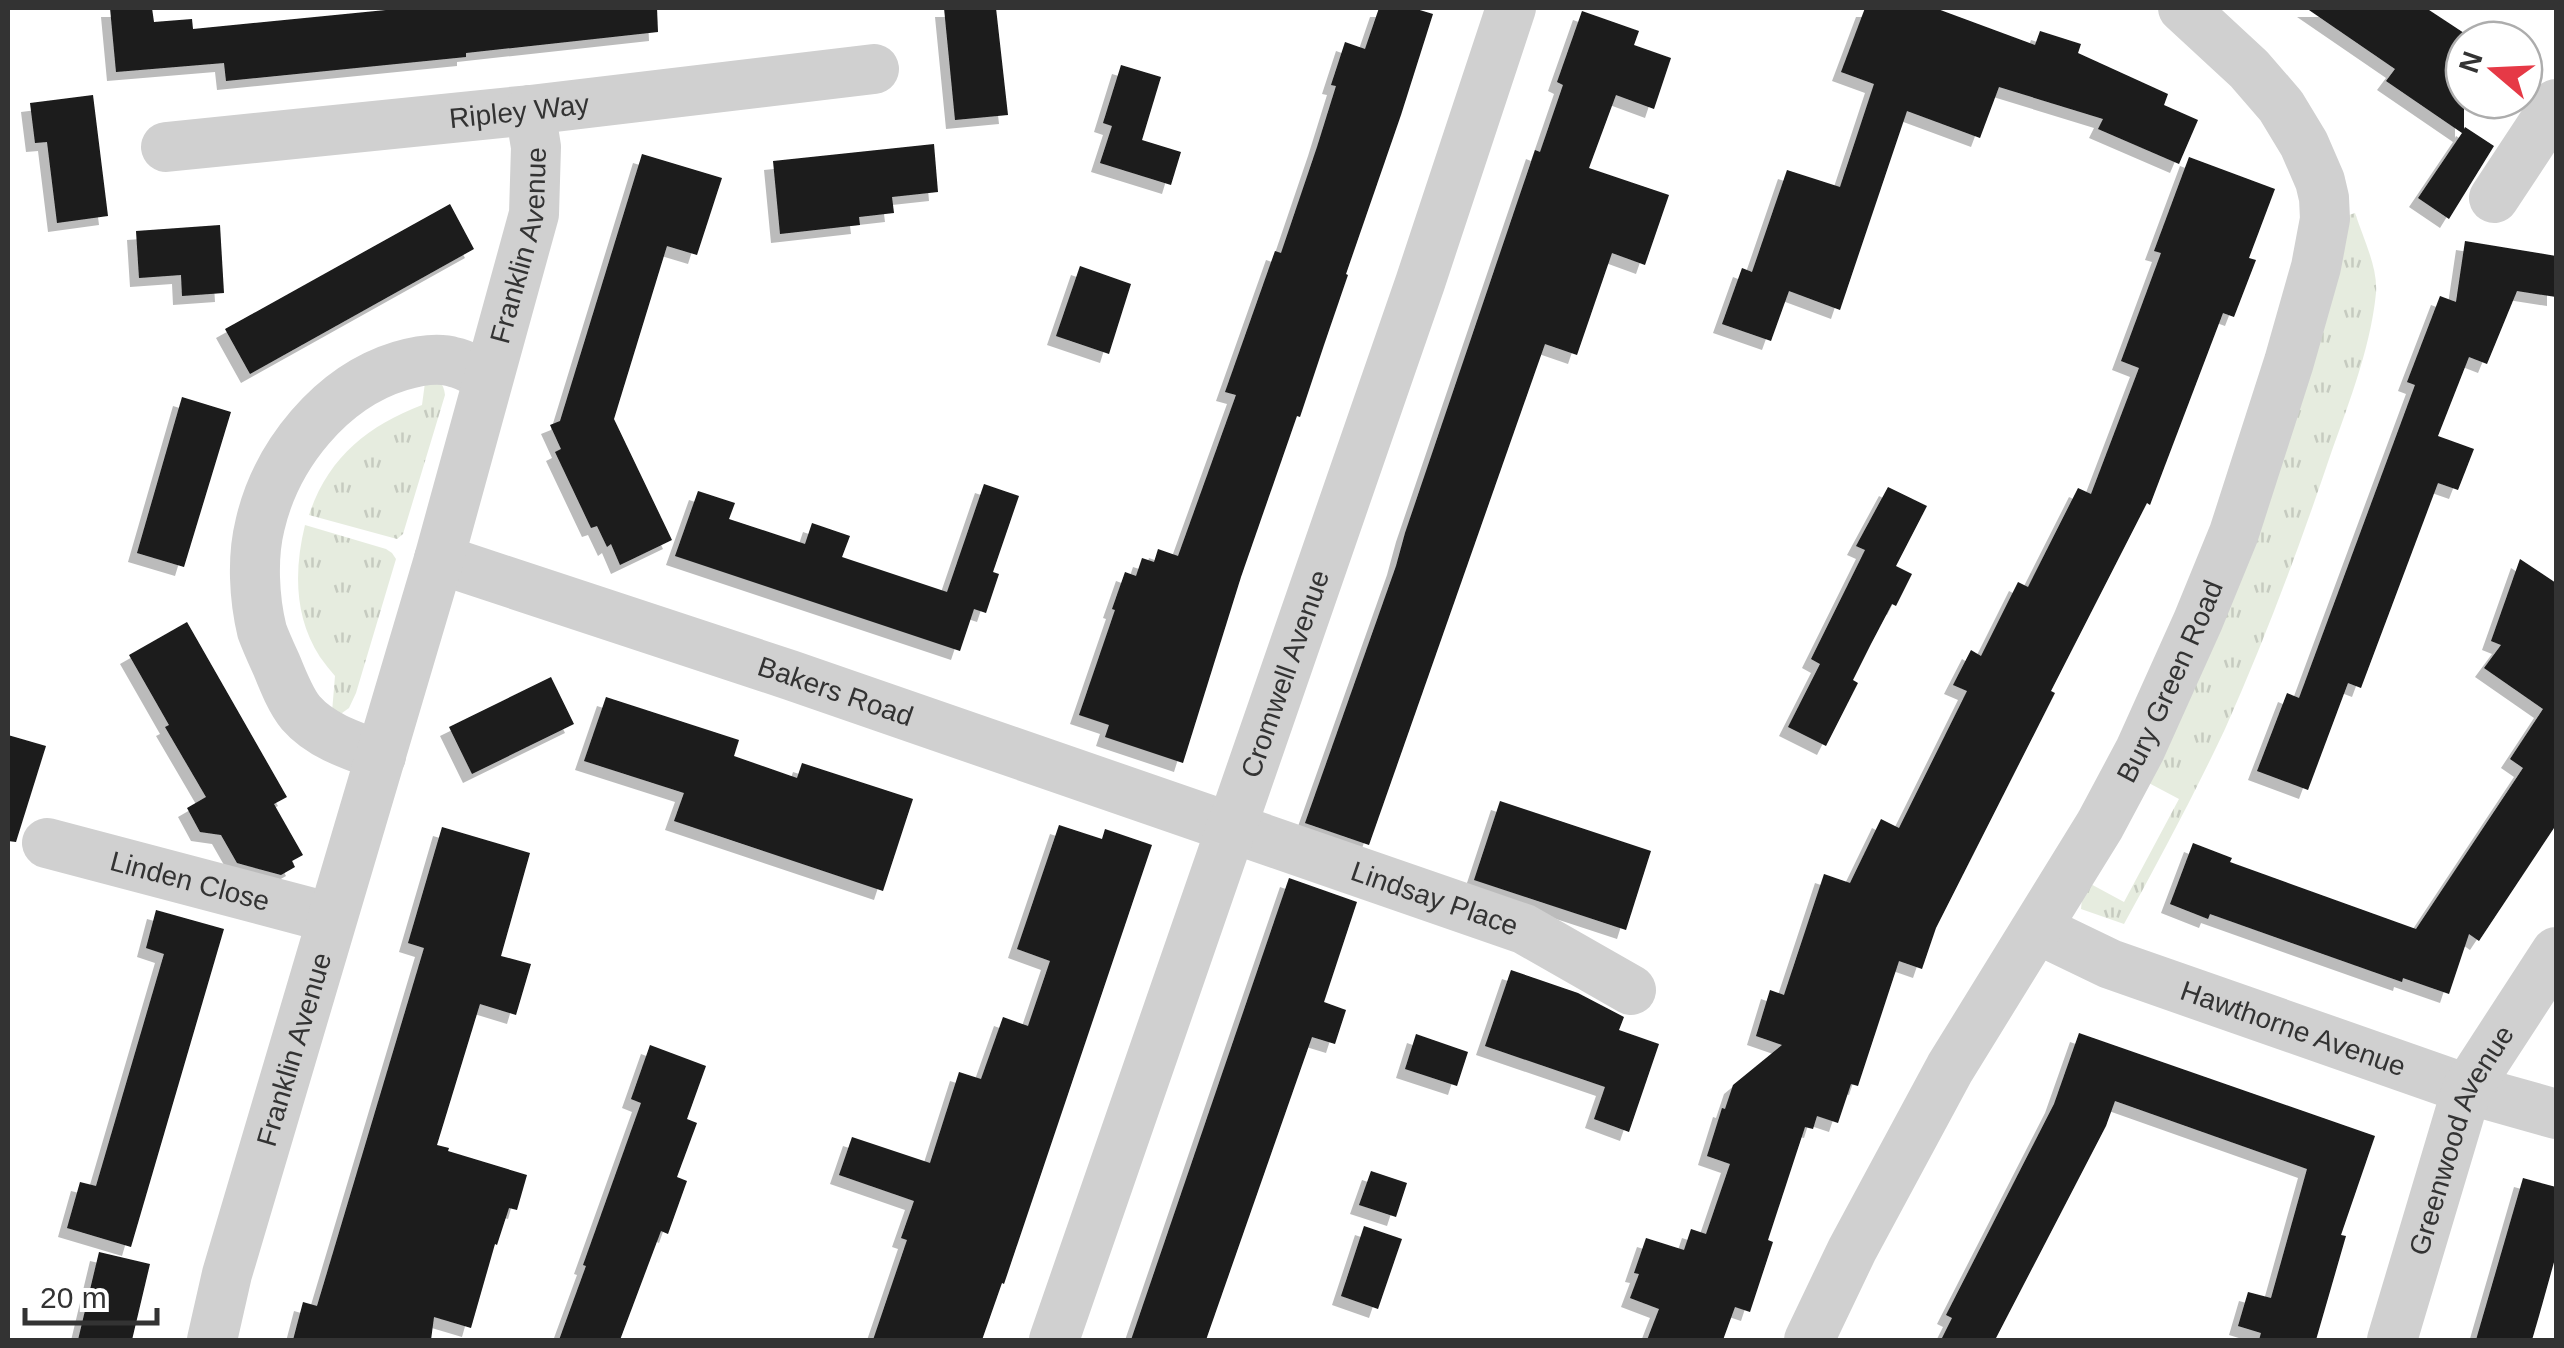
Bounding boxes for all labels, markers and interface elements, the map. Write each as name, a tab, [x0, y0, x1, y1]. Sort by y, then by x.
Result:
north arrow	[2444, 20, 2544, 120]
text: N	[2453, 47, 2489, 77]
street label: Ripley Way	[448, 88, 591, 134]
street label: Franklin Avenue	[484, 147, 552, 347]
street label: Cromwell Avenue	[1235, 566, 1335, 782]
street label: Bury Green Road	[2111, 576, 2229, 788]
street label: Bakers Road	[754, 651, 917, 732]
street label: Linden Close	[107, 845, 273, 917]
street label: Lindsay Place	[1347, 855, 1522, 942]
street label: Franklin Avenue	[251, 949, 337, 1150]
street label: Hawthorne Avenue	[2177, 975, 2410, 1082]
street label: Greenwood Avenue	[2403, 1020, 2520, 1259]
scale bar	[25, 1263, 158, 1325]
text: 20 m	[40, 1281, 107, 1314]

